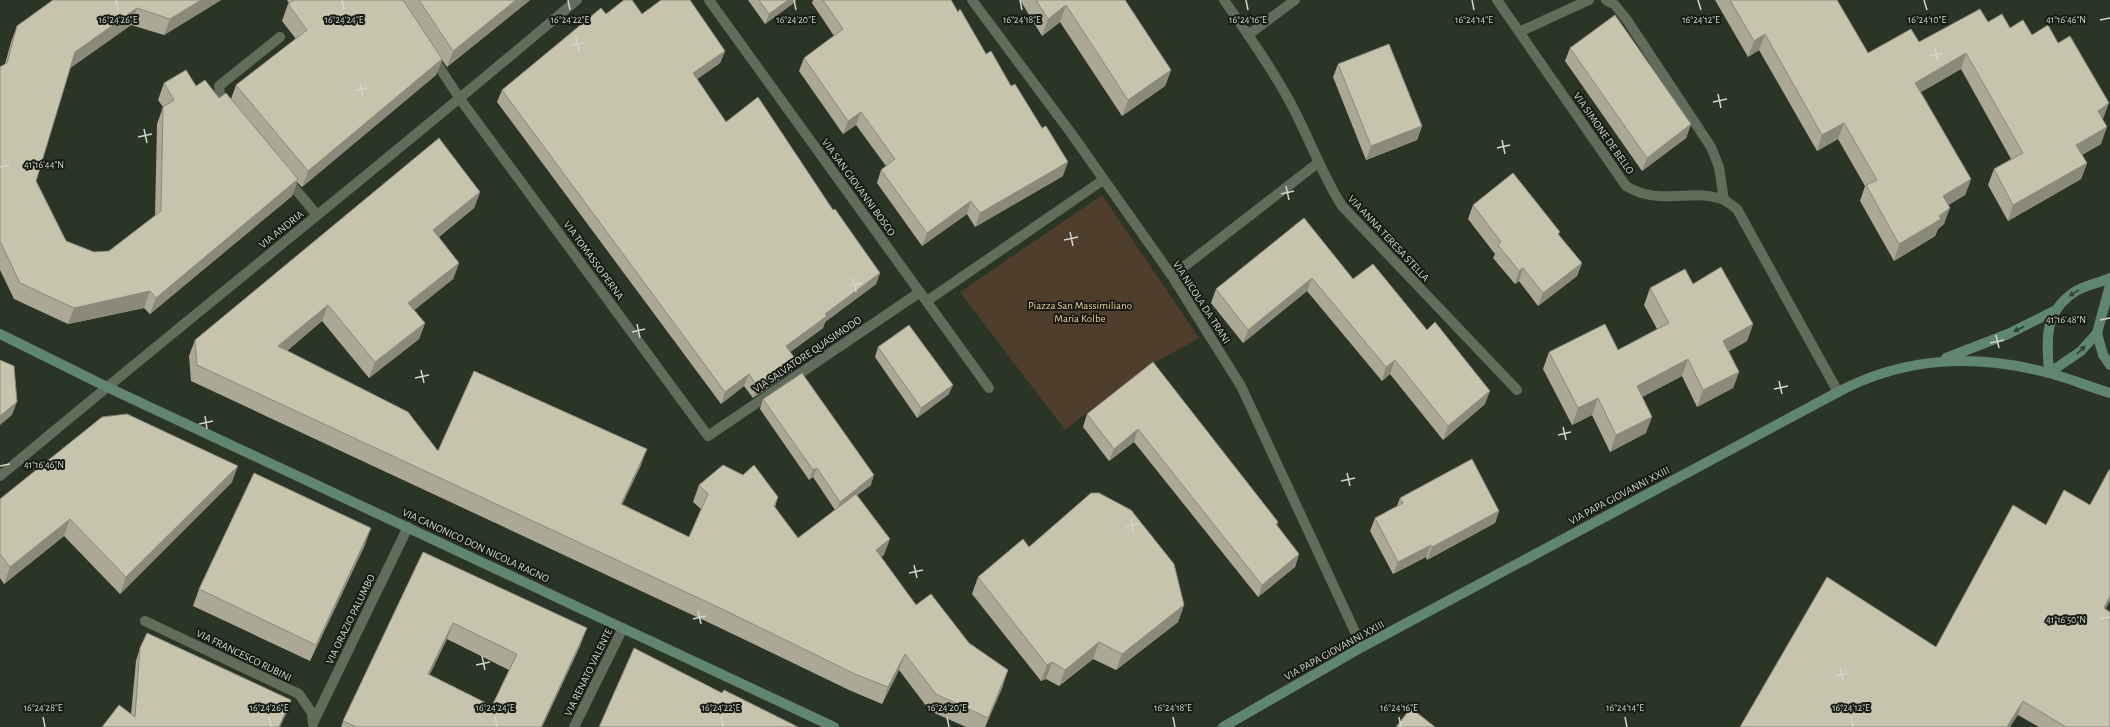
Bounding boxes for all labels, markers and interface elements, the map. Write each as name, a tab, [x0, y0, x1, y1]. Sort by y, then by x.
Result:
text: 16°24'26"E	[99, 15, 138, 25]
text: 16°24'24"E	[324, 15, 364, 25]
text: 16°24'22"E	[551, 15, 590, 25]
text: 16°24'20"E	[776, 15, 816, 25]
text: 16°24'18"E	[1003, 15, 1041, 25]
text: 16°24'16"E	[1229, 15, 1267, 25]
text: 16°24'14"E	[1455, 15, 1493, 25]
text: 16°24'12"E	[1682, 15, 1720, 25]
text: 16°24'10"E	[1908, 15, 1946, 25]
text: 41°16'46"N	[2046, 15, 2086, 25]
street label: VIA SIMONE DE BELLO	[1571, 90, 1636, 176]
street label: VIA SAN GIOVANNI BOSCO	[820, 137, 898, 238]
text: 41°16'44"N	[24, 160, 64, 170]
street label: VIA ANNA TERESA STELLA	[1346, 193, 1432, 284]
street label: VIA ANDRIA	[257, 208, 306, 251]
street label: VIA TOMASSO PERNA	[561, 219, 626, 302]
street label: VIA NICOLA DA TRANI	[1171, 259, 1232, 346]
one-way arrow	[2069, 289, 2079, 297]
park label: Piazza San Massimiliano Maria Kolbe	[1028, 300, 1132, 324]
street label: VIA SALVATORE QUASIMODO	[751, 314, 863, 395]
text: 41°16'48"N	[2046, 315, 2086, 325]
one-way arrow	[2013, 326, 2025, 332]
one-way arrow	[2076, 345, 2086, 355]
text: 41°16'46"N	[24, 460, 64, 470]
street label: VIA PAPA GIOVANNI XXIII	[1567, 464, 1671, 527]
street label: VIA CANONICO DON NICOLA RAGNO	[401, 506, 551, 584]
street label: VIA ORAZIO PALUMBO	[324, 572, 377, 666]
text: 41°16'50"N	[2046, 615, 2086, 625]
street label: VIA PAPA GIOVANNI XXIII	[1282, 618, 1386, 682]
street label: VIA RENATO VALENTE	[562, 626, 615, 718]
street label: VIA FRANCESCO RUBINI	[194, 628, 293, 683]
text: 16°24'28"E	[24, 703, 63, 713]
text: 16°24'26"E	[250, 703, 289, 713]
text: 16°24'24"E	[475, 703, 515, 713]
text: 16°24'22"E	[702, 703, 741, 713]
text: 16°24'20"E	[927, 703, 967, 713]
text: 16°24'18"E	[1154, 703, 1192, 713]
text: 16°24'16"E	[1380, 703, 1418, 713]
text: 16°24'14"E	[1606, 703, 1644, 713]
text: 16°24'12"E	[1832, 703, 1870, 713]

